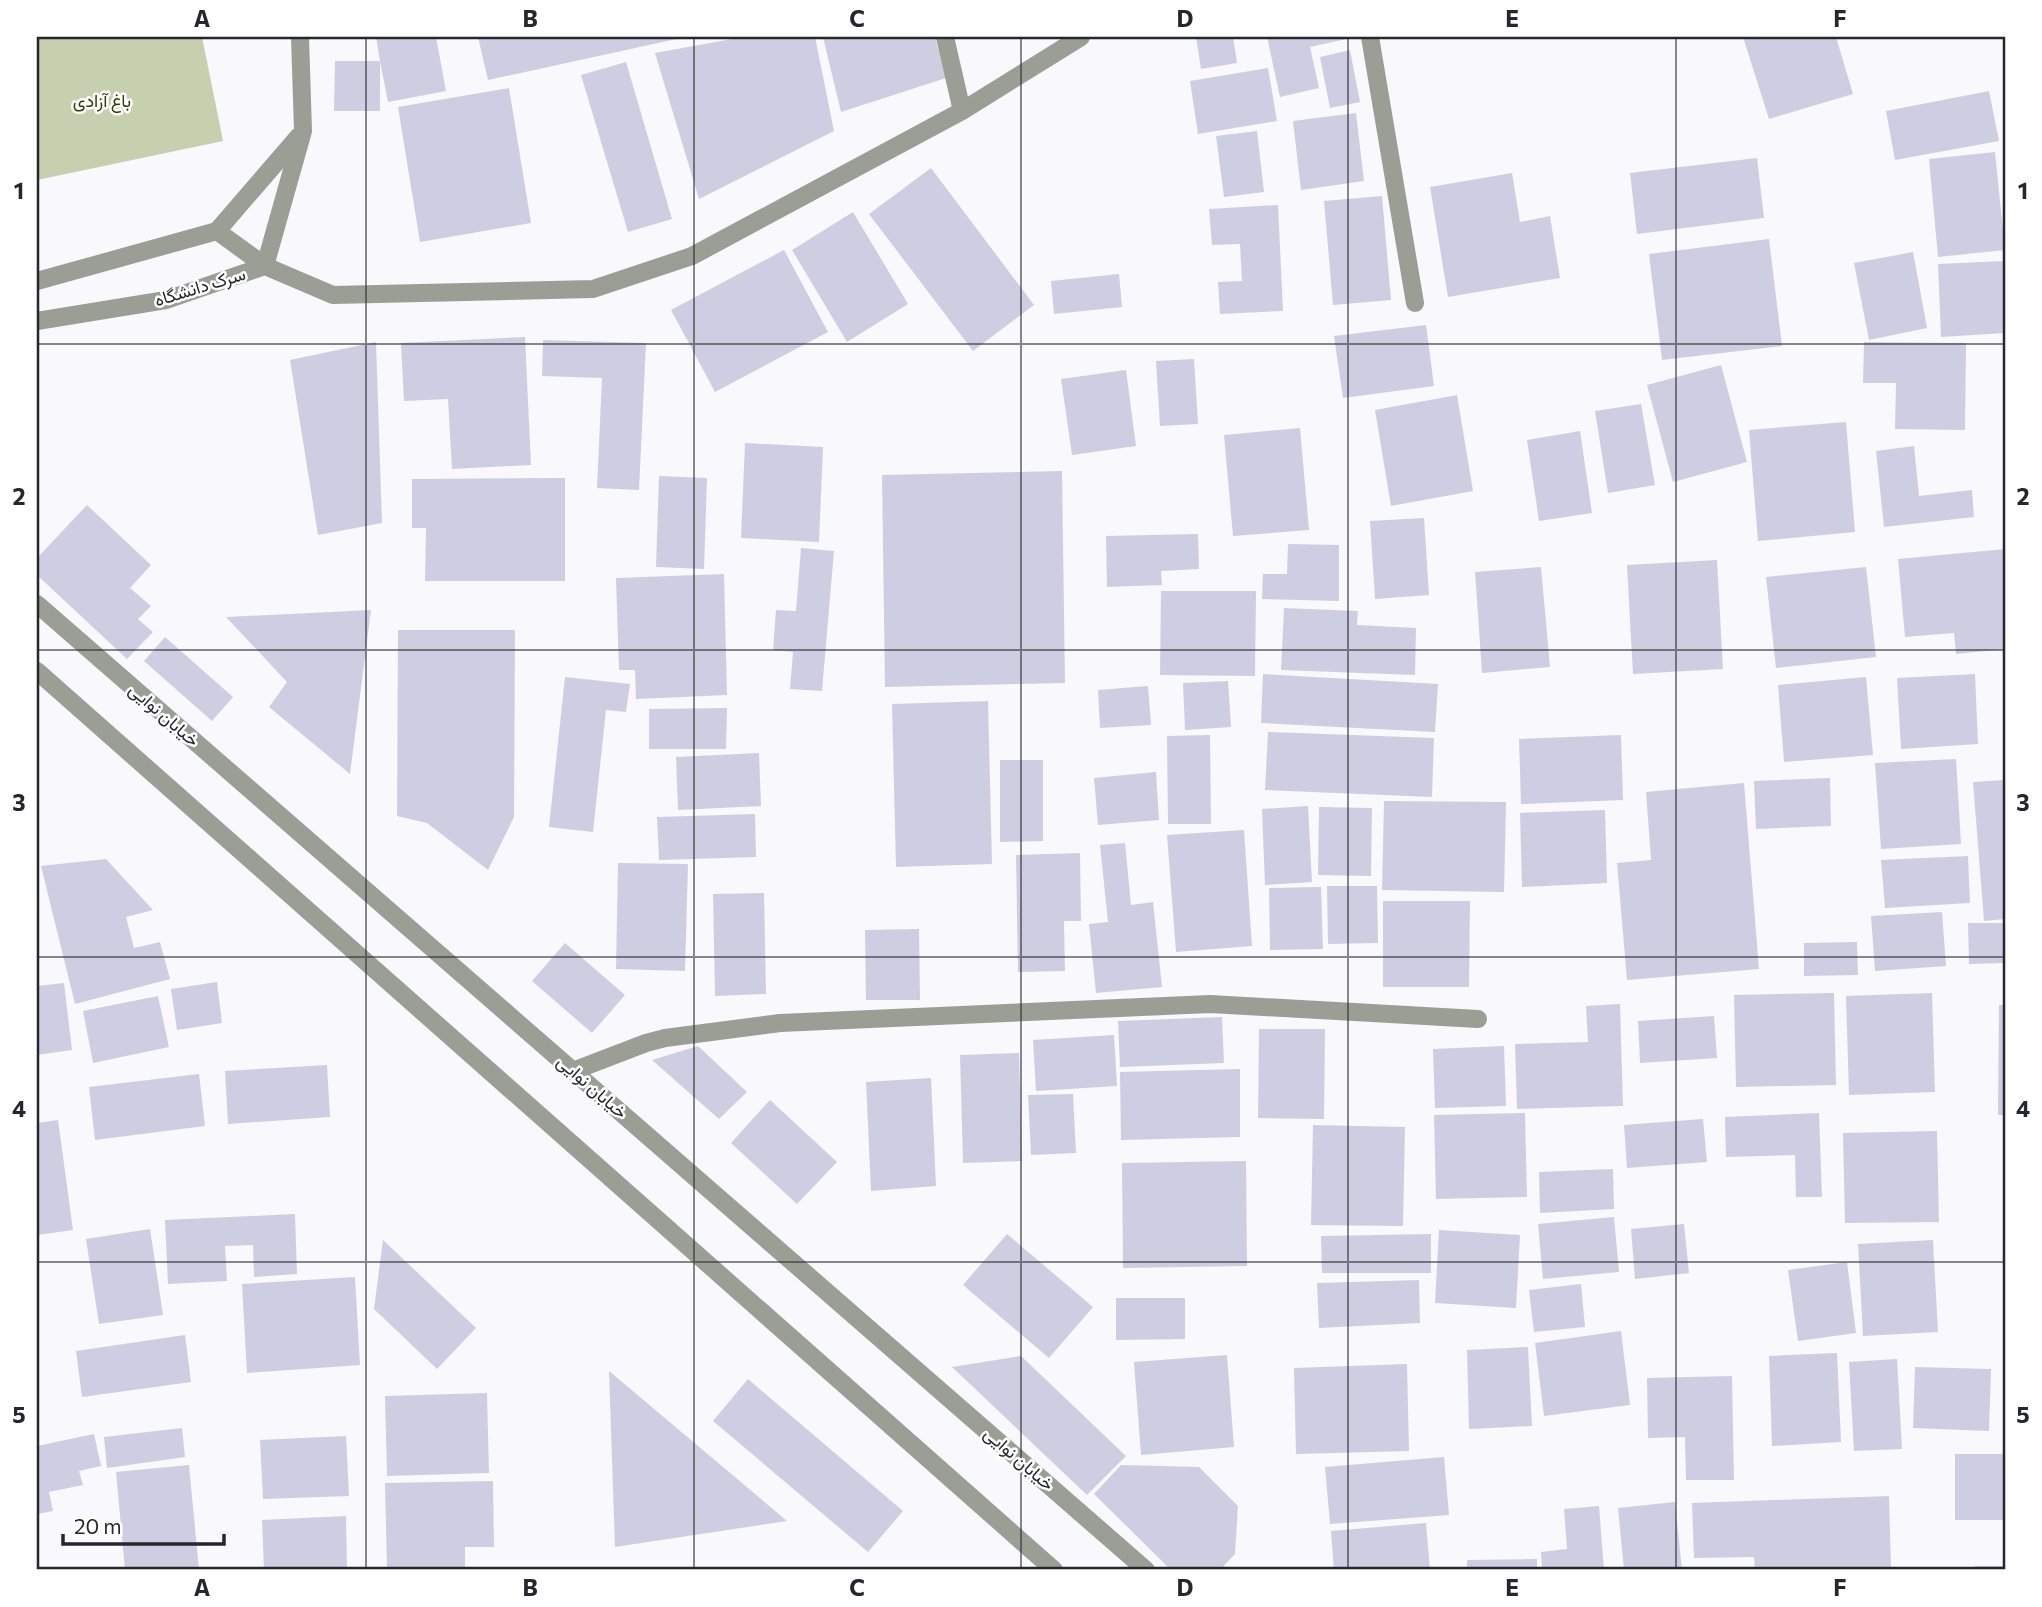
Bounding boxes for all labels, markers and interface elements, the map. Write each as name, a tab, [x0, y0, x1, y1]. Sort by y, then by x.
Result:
text: A	[194, 4, 211, 32]
text: B	[522, 4, 538, 32]
text: C	[849, 4, 865, 32]
text: D	[1177, 4, 1194, 32]
text: E	[1505, 4, 1519, 32]
text: F	[1833, 4, 1847, 32]
park label: باغ آزادی	[73, 89, 131, 113]
text: 1	[14, 176, 24, 204]
text: 1	[2018, 176, 2028, 204]
street label: سرک دانشگاه	[152, 262, 248, 311]
text: 2	[12, 482, 26, 510]
text: 2	[2016, 482, 2030, 510]
street label: خیابان نوایی	[124, 678, 204, 752]
text: 3	[12, 788, 26, 816]
text: 3	[2016, 788, 2030, 816]
street label: خیابان نوایی	[552, 1050, 632, 1124]
text: 4	[12, 1094, 26, 1122]
text: 4	[2016, 1094, 2030, 1122]
text: 5	[12, 1400, 26, 1428]
text: 5	[2016, 1400, 2030, 1428]
street label: خیابان نوایی	[979, 1422, 1059, 1496]
scale bar	[63, 1502, 224, 1546]
text: 20 m	[74, 1513, 122, 1538]
text: A	[194, 1573, 211, 1601]
text: B	[522, 1573, 538, 1601]
text: C	[849, 1573, 865, 1601]
text: D	[1177, 1573, 1194, 1601]
text: E	[1505, 1573, 1519, 1601]
text: F	[1833, 1573, 1847, 1601]

